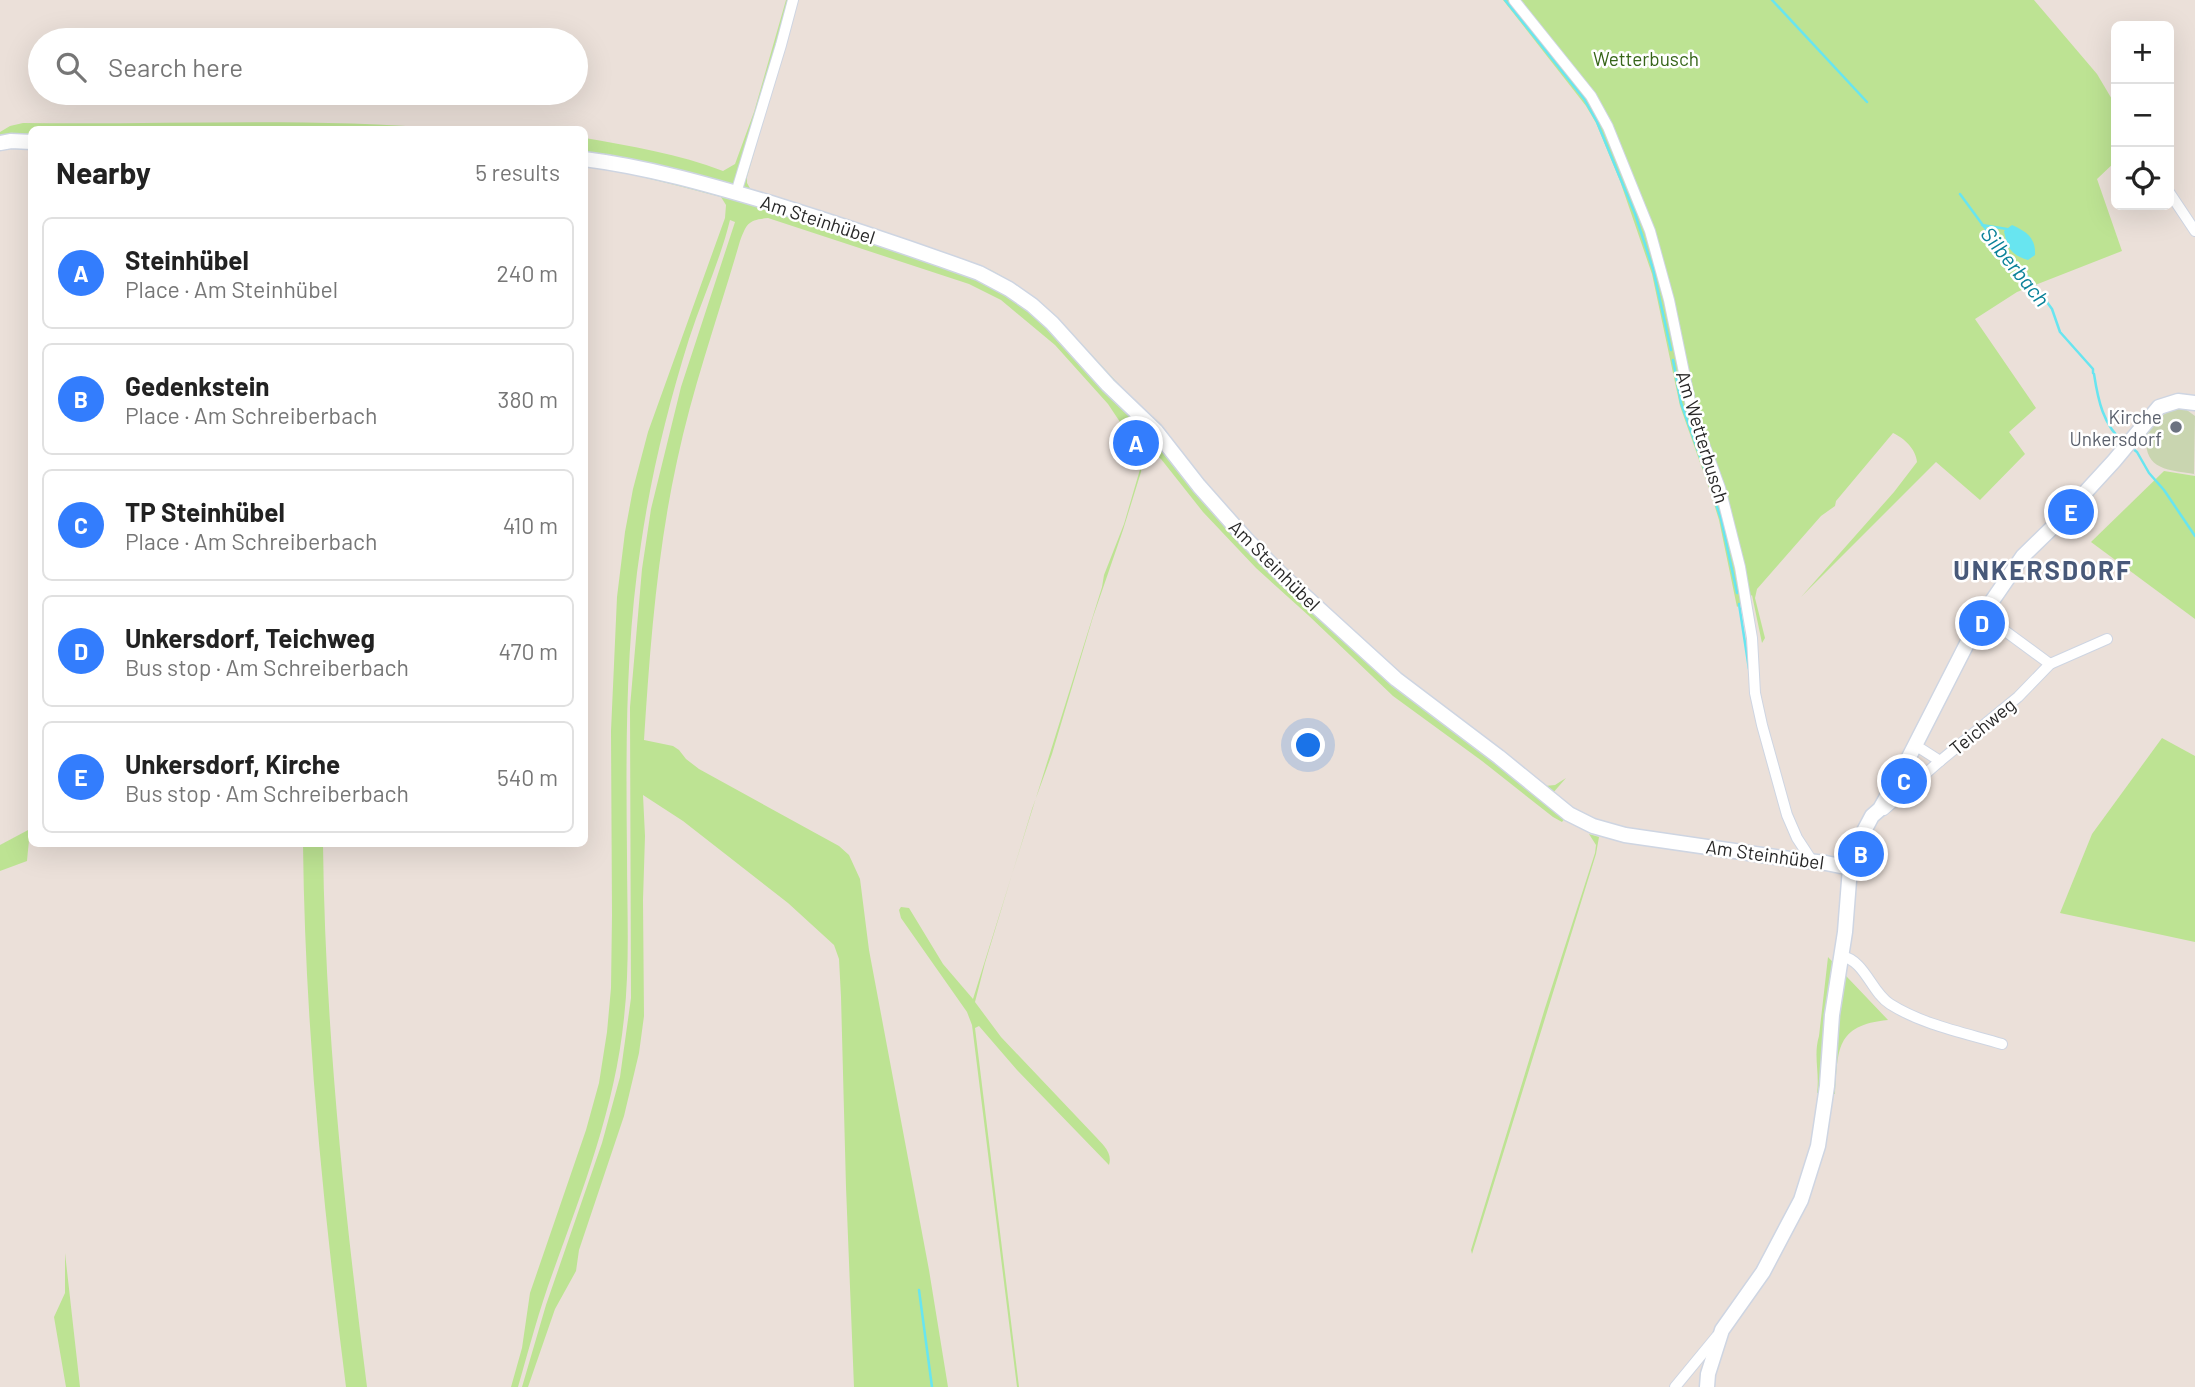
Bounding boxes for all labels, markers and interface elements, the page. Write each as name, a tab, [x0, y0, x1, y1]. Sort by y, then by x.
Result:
map controls	[2111, 21, 2174, 210]
button: +	[2111, 21, 2174, 84]
search box	[28, 28, 588, 105]
park label: Wetterbusch	[1593, 47, 1699, 70]
icon: search	[52, 48, 90, 86]
text: Search here	[108, 51, 243, 82]
button: −	[2111, 84, 2174, 147]
button: locate	[2111, 147, 2174, 210]
text: Nearby	[56, 154, 151, 190]
text: 5 results	[475, 158, 560, 186]
street label: Am Steinhübel	[758, 190, 878, 248]
water label: Silberbach	[1976, 221, 2056, 311]
text: Steinhübel	[125, 244, 249, 275]
text: A	[73, 259, 89, 287]
text: 240 m	[496, 259, 558, 287]
text: Place · Am Steinhübel	[125, 275, 338, 303]
street label: Am Wetterbusch	[1672, 368, 1734, 506]
text: Gedenkstein	[125, 370, 270, 401]
text: B	[74, 385, 88, 413]
text: 380 m	[498, 385, 558, 413]
text: Place · Am Schreiberbach	[125, 401, 377, 429]
place label: Kirche Unkersdorf	[2070, 405, 2162, 450]
pin: A	[1113, 417, 1159, 469]
marker: Kirche Unkersdorf	[2168, 419, 2184, 435]
pin: E	[2048, 486, 2094, 538]
text: TP Steinhübel	[125, 496, 285, 527]
text: C	[74, 511, 88, 539]
text: 410 m	[503, 511, 558, 539]
street label: Am Steinhübel	[1225, 515, 1325, 615]
text: Place · Am Schreiberbach	[125, 527, 377, 555]
district label: UNKERSDORF	[1953, 554, 2133, 585]
pin: D	[1959, 597, 2005, 649]
text: Unkersdorf, Teichweg	[125, 622, 375, 653]
text: D	[74, 637, 88, 665]
text: 470 m	[499, 637, 558, 665]
text: Bus stop · Am Schreiberbach	[125, 653, 409, 681]
street label: Teichweg	[1944, 692, 2020, 760]
your location	[1291, 728, 1325, 762]
text: Unkersdorf, Kirche	[125, 748, 340, 779]
pin: C	[1881, 755, 1927, 807]
text: E	[74, 763, 88, 791]
text: 540 m	[497, 763, 558, 791]
text: Bus stop · Am Schreiberbach	[125, 779, 409, 807]
pin: B	[1838, 828, 1884, 880]
street label: Am Steinhübel	[1704, 834, 1826, 874]

